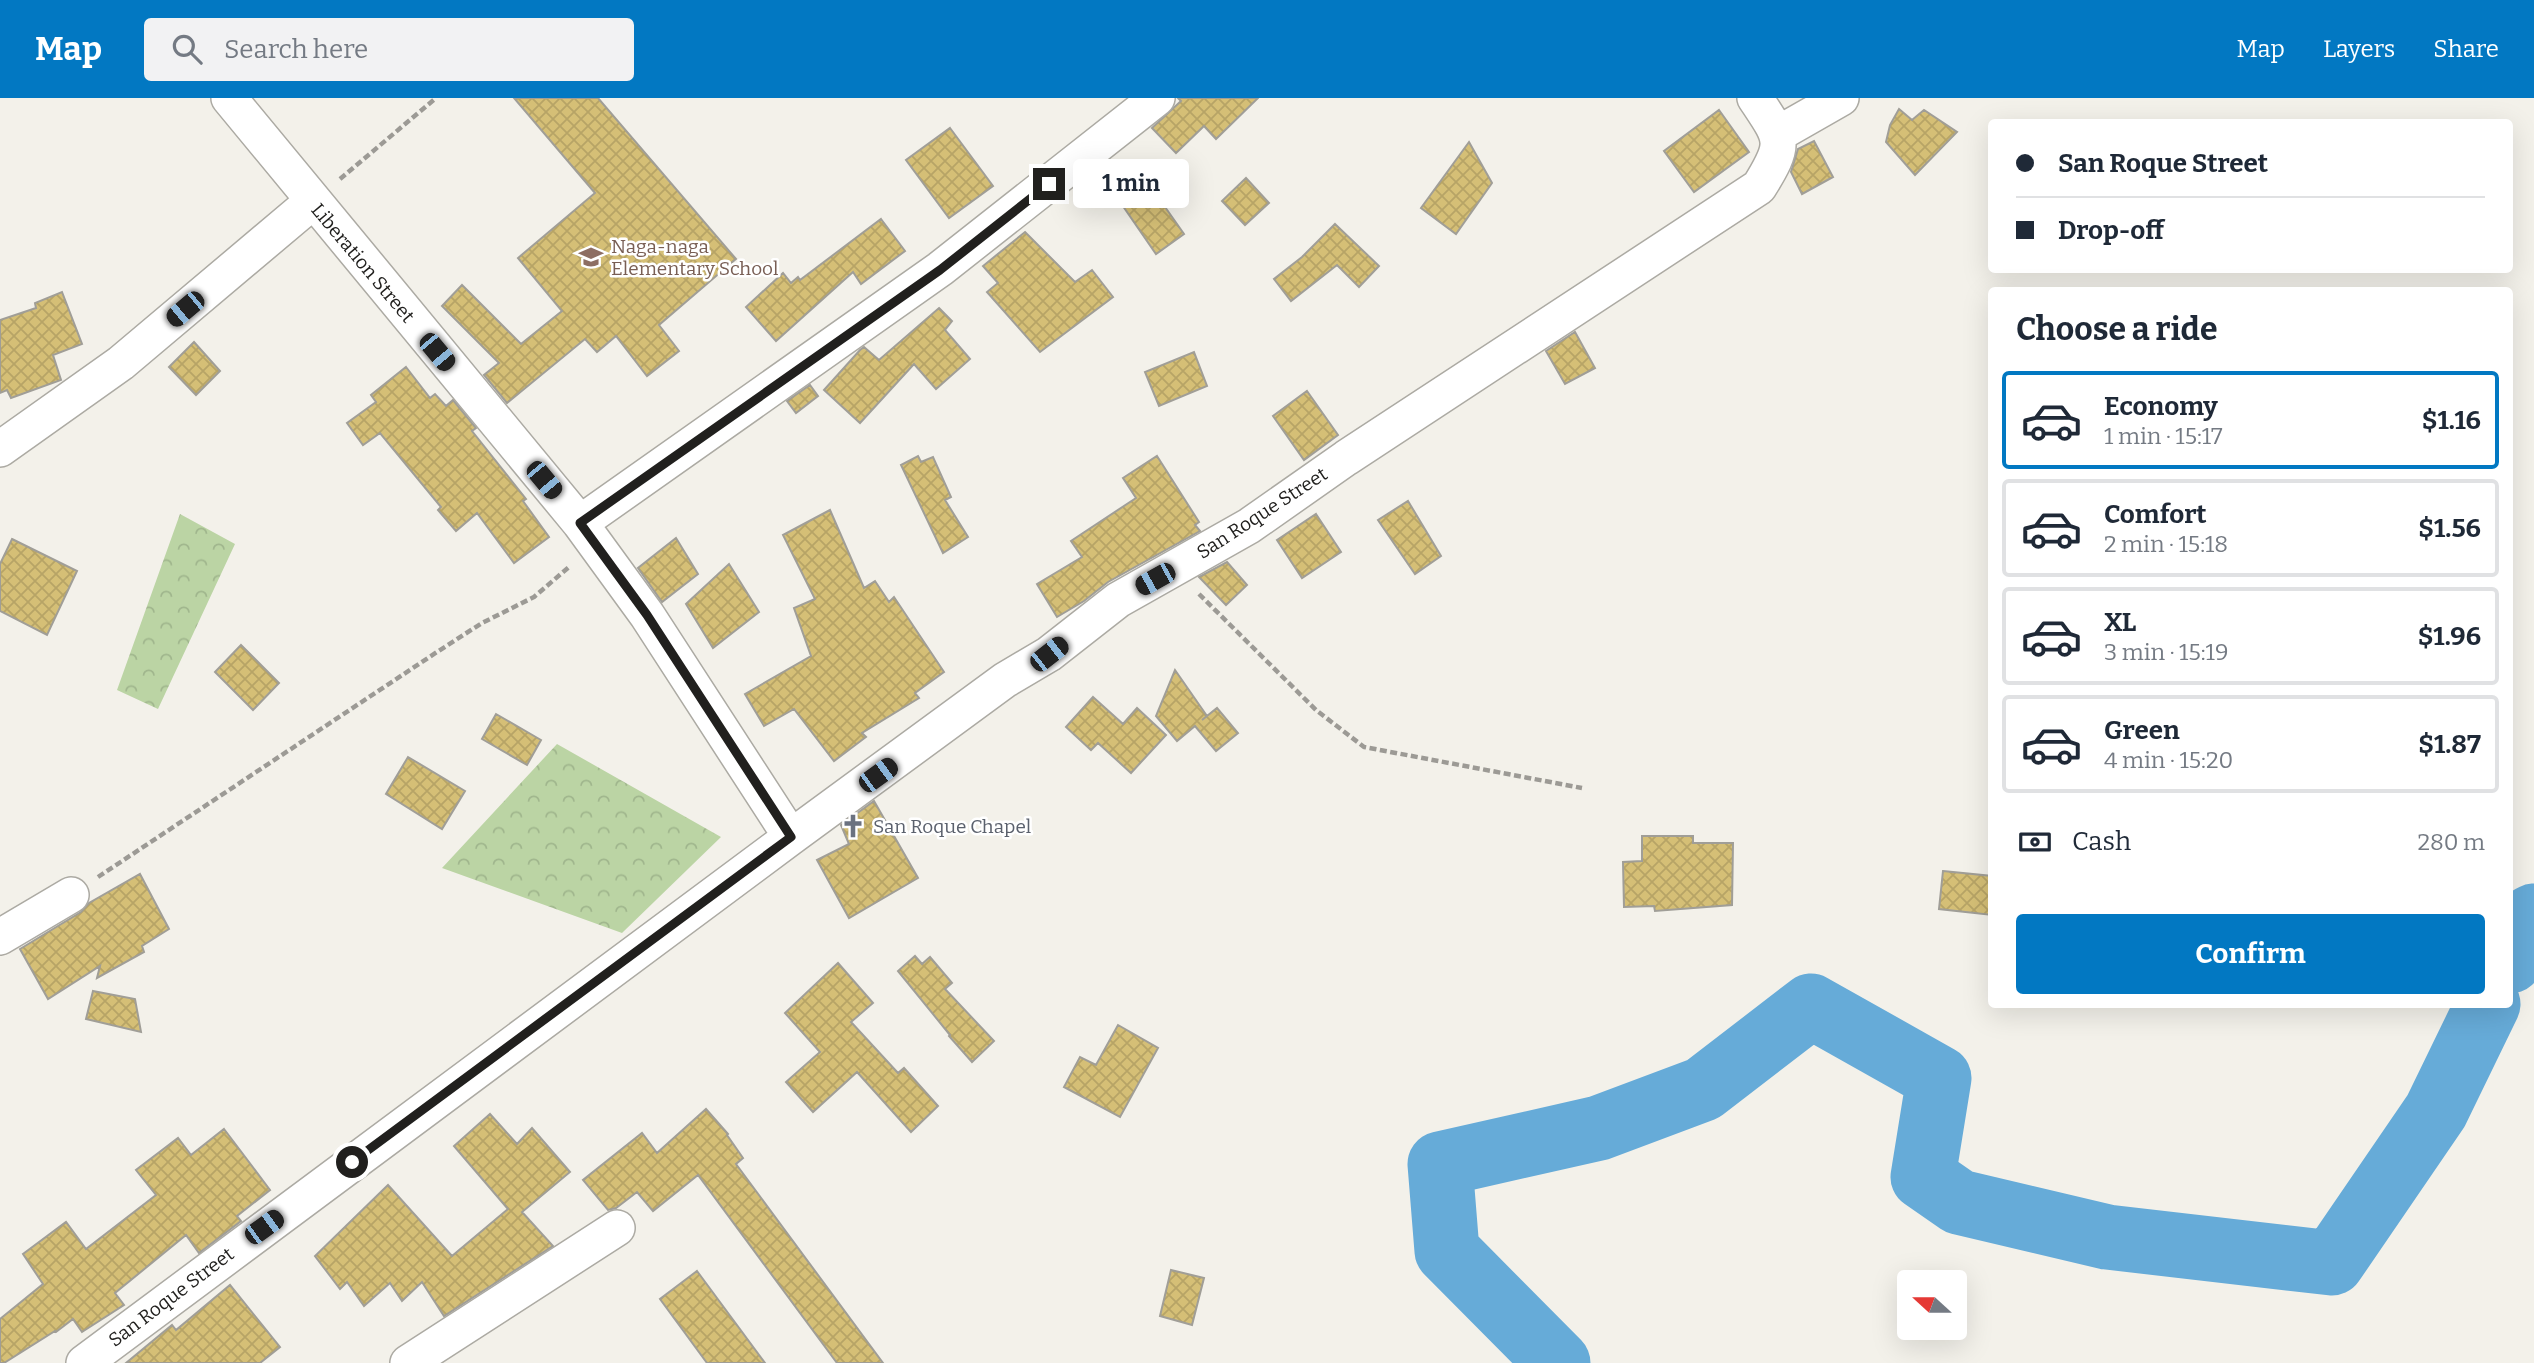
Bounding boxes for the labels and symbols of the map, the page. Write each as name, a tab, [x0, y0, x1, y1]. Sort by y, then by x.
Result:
callout: 1 min	[1074, 160, 1189, 208]
route end	[1033, 168, 1065, 200]
street label: Liberation Street	[307, 199, 420, 327]
place label: Naga-naga Elementary School	[611, 235, 778, 280]
school or university icon: Naga-naga Elementary School	[577, 243, 605, 271]
car	[163, 287, 208, 331]
car	[416, 329, 459, 375]
car	[523, 457, 566, 503]
street label: San Roque Street	[1193, 462, 1332, 564]
car	[1132, 560, 1179, 598]
car	[1026, 633, 1073, 675]
car	[855, 754, 902, 796]
church icon: San Roque Chapel	[839, 812, 867, 840]
place label: San Roque Chapel	[873, 815, 1031, 838]
route start	[336, 1146, 368, 1178]
car	[241, 1206, 288, 1248]
street label: San Roque Street	[104, 1242, 238, 1352]
north arrow	[1897, 1270, 1967, 1340]

